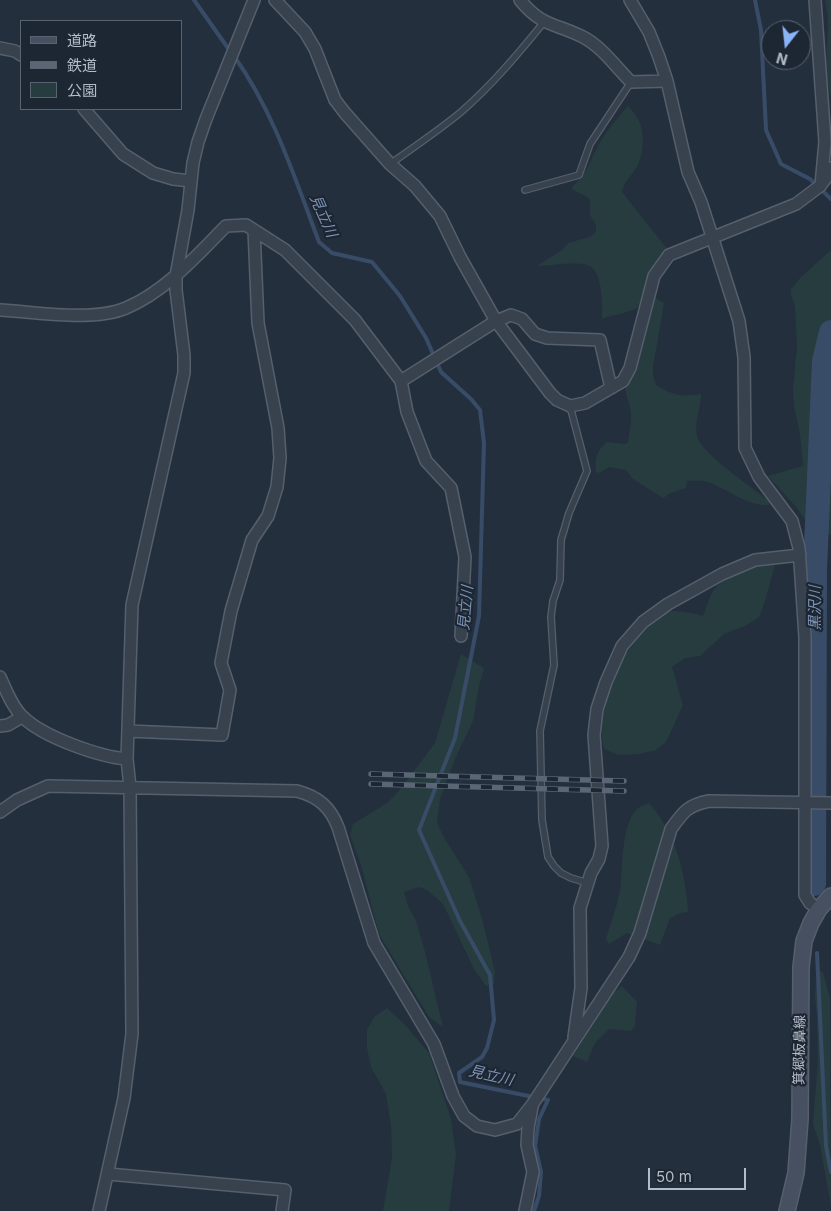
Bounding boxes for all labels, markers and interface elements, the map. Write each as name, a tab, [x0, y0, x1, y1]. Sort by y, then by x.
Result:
legend	[20, 20, 182, 110]
north arrow	[761, 20, 811, 70]
text: 道路	[67, 31, 97, 50]
text: N	[775, 49, 789, 69]
text: 鉄道	[67, 56, 97, 75]
text: 公園	[67, 81, 97, 100]
water label: 見立川	[306, 192, 340, 240]
water label: 見立川	[455, 585, 477, 631]
water label: 黒沢川	[806, 586, 824, 630]
street label: 箕郷板鼻線	[791, 1015, 809, 1085]
water label: 見立川	[467, 1062, 515, 1090]
scale bar	[651, 1158, 748, 1190]
text: 50 m	[656, 1167, 692, 1186]

